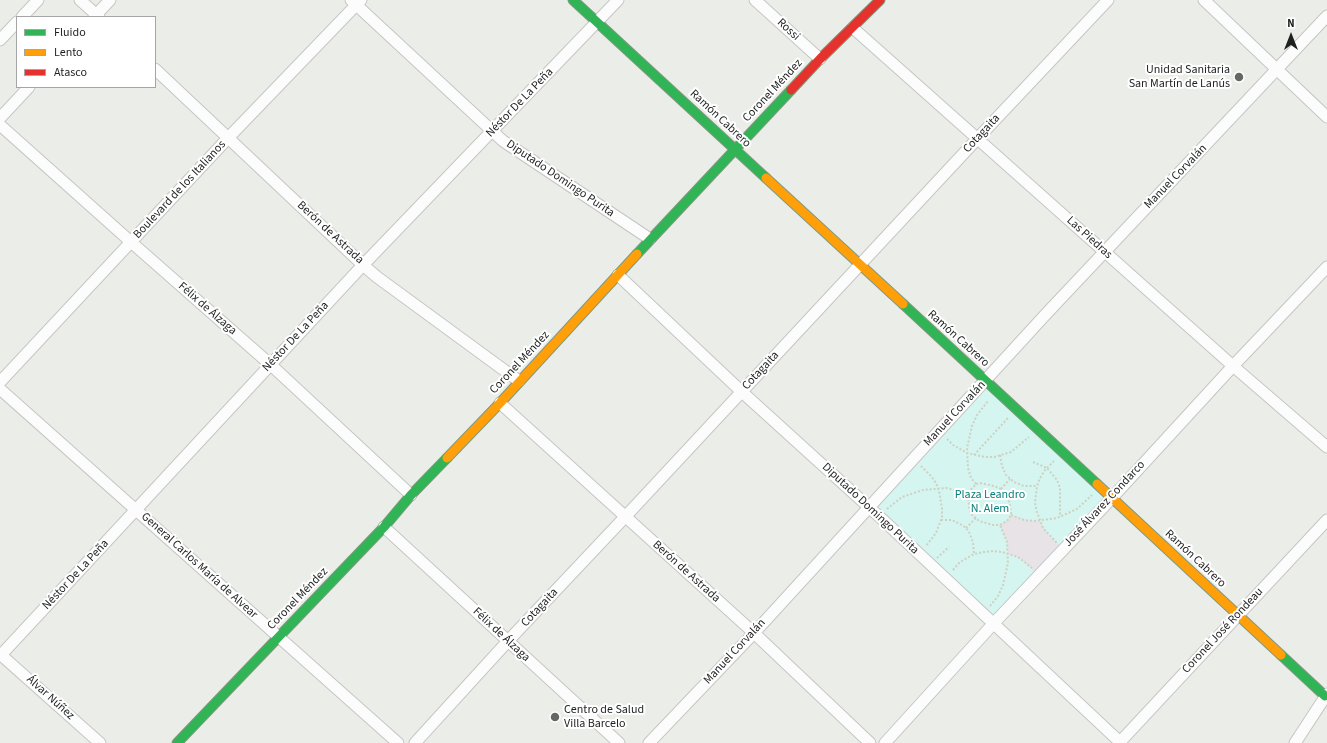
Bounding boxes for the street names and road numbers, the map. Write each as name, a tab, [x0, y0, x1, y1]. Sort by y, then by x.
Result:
street label: Rossi	[774, 16, 802, 44]
street label: Coronel Méndez	[740, 57, 806, 125]
street label: Néstor De La Peña	[483, 65, 557, 141]
street label: Ramón Cabrero	[686, 87, 754, 151]
street label: Cotagaita	[960, 112, 1004, 156]
street label: Diputado Domingo Purita	[503, 137, 617, 221]
street label: Boulevard de los Italianos	[131, 138, 229, 242]
street label: Manuel Corvalán	[1142, 142, 1210, 212]
street label: Berón de Astrada	[294, 198, 366, 268]
street label: Las Piedras	[1063, 214, 1115, 262]
street label: Félix de Álzaga	[175, 280, 239, 338]
street label: Néstor De La Peña	[260, 299, 332, 375]
street label: Ramón Cabrero	[924, 307, 992, 371]
street label: Coronel Méndez	[487, 329, 553, 397]
street label: Cotagaita	[739, 349, 783, 393]
street label: Manuel Corvalán	[921, 378, 989, 450]
street label: José Álvarez Condarco	[1061, 458, 1149, 550]
street label: Diputado Domingo Purita	[819, 460, 921, 558]
street label: General Carlos María de Alvear	[138, 510, 260, 622]
street label: Ramón Cabrero	[1161, 527, 1229, 591]
street label: Néstor De La Peña	[40, 537, 112, 613]
street label: Berón de Astrada	[649, 538, 723, 606]
street label: Coronel Méndez	[265, 565, 331, 633]
street label: Coronel José Rondeau	[1179, 585, 1267, 677]
street label: Cotagaita	[518, 586, 562, 630]
street label: Félix de Álzaga	[469, 605, 533, 665]
street label: Manuel Corvalán	[701, 616, 769, 688]
street label: Álvar Núñez	[23, 673, 77, 723]

